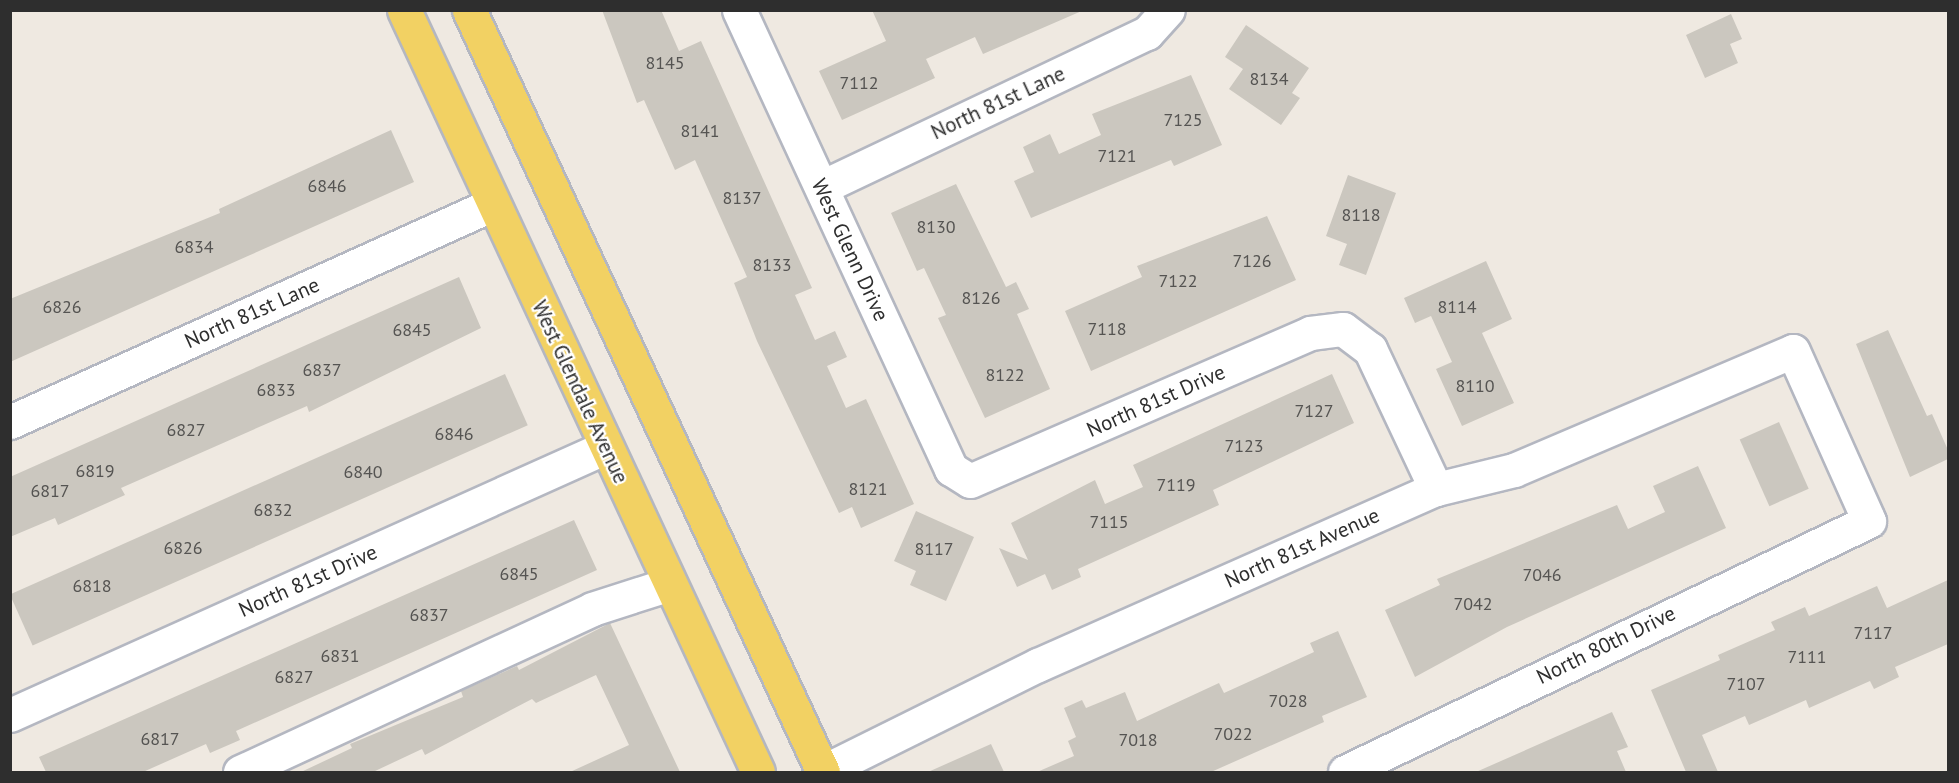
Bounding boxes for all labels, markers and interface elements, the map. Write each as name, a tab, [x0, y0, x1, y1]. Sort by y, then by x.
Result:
house number: 8145	[645, 52, 685, 74]
street label: North 81st Lane	[927, 61, 1069, 145]
house number: 8134	[1249, 68, 1289, 90]
house number: 7112	[839, 72, 879, 94]
house number: 7125	[1163, 109, 1203, 131]
house number: 8141	[680, 120, 720, 142]
house number: 7121	[1097, 145, 1137, 167]
house number: 6846	[307, 175, 347, 197]
street label: West Glenn Drive	[806, 175, 894, 325]
house number: 8137	[722, 187, 762, 209]
house number: 8118	[1341, 204, 1381, 226]
house number: 8130	[916, 216, 956, 238]
house number: 6834	[174, 236, 214, 258]
house number: 7126	[1232, 250, 1272, 272]
house number: 8133	[752, 254, 792, 276]
house number: 7122	[1158, 270, 1198, 292]
street label: North 81st Lane	[181, 272, 323, 354]
house number: 8126	[961, 287, 1001, 309]
house number: 6826	[42, 296, 82, 318]
street label: West Glendale Avenue	[526, 296, 634, 488]
house number: 8114	[1437, 296, 1477, 318]
house number: 7118	[1087, 318, 1127, 340]
house number: 6845	[392, 319, 432, 341]
house number: 6837	[302, 359, 342, 381]
street label: North 81st Drive	[1083, 359, 1229, 443]
house number: 8122	[985, 364, 1025, 386]
house number: 8110	[1455, 375, 1495, 397]
house number: 6833	[256, 379, 296, 401]
house number: 7127	[1294, 400, 1334, 422]
house number: 6827	[166, 419, 206, 441]
house number: 6846	[434, 423, 474, 445]
house number: 7123	[1224, 435, 1264, 457]
house number: 6819	[75, 460, 115, 482]
house number: 6840	[343, 461, 383, 483]
house number: 7119	[1156, 474, 1196, 496]
house number: 8121	[848, 478, 888, 500]
house number: 6817	[30, 480, 70, 502]
house number: 6832	[253, 499, 293, 521]
street label: North 81st Avenue	[1220, 502, 1384, 594]
house number: 7115	[1089, 511, 1129, 533]
house number: 6826	[163, 537, 203, 559]
house number: 8117	[914, 538, 954, 560]
street label: North 81st Drive	[235, 539, 381, 623]
house number: 6845	[499, 563, 539, 585]
house number: 7046	[1522, 564, 1562, 586]
house number: 6818	[72, 575, 112, 597]
house number: 7042	[1453, 593, 1493, 615]
street label: North 80th Drive	[1532, 600, 1680, 690]
house number: 6837	[409, 604, 449, 626]
house number: 7117	[1853, 622, 1893, 644]
house number: 6831	[320, 645, 360, 667]
house number: 7111	[1787, 646, 1827, 668]
house number: 6827	[274, 666, 314, 688]
house number: 7107	[1726, 673, 1766, 695]
house number: 7028	[1268, 690, 1308, 712]
house number: 7022	[1213, 723, 1253, 745]
house number: 6817	[140, 728, 180, 750]
house number: 7018	[1118, 729, 1158, 751]

